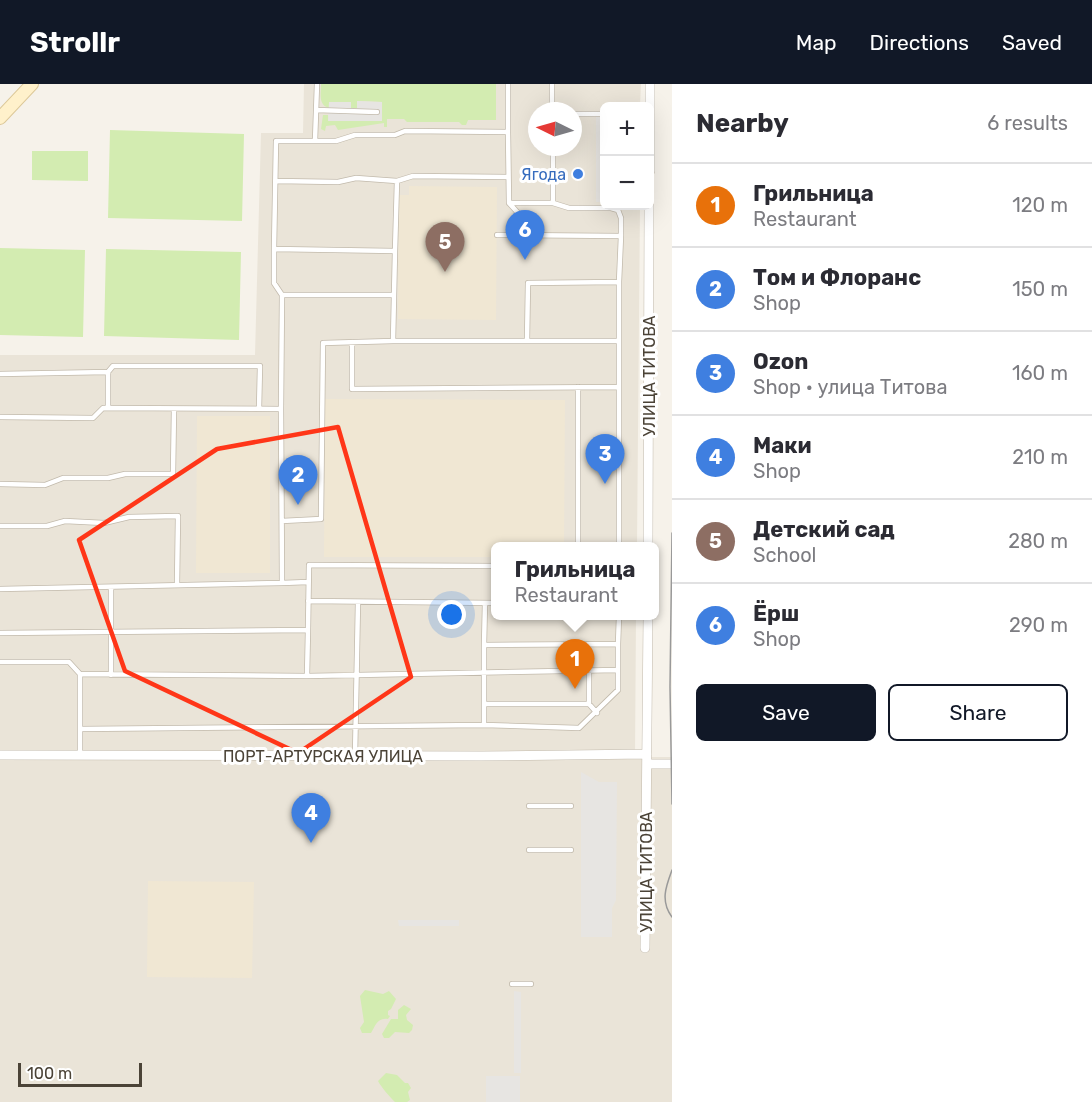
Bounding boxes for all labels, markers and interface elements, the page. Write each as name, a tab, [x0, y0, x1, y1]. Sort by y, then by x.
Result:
text: Strollr	[30, 26, 120, 59]
text: Map	[796, 30, 837, 55]
text: Directions	[870, 30, 969, 55]
text: Saved	[1002, 30, 1062, 55]
north arrow	[528, 102, 582, 156]
map controls	[600, 102, 654, 210]
button: +	[600, 102, 654, 156]
text: Nearby	[696, 108, 789, 139]
text: 6 results	[987, 111, 1068, 135]
button: −	[600, 156, 654, 210]
place label: Ягода	[521, 165, 566, 184]
marker: Ягода	[571, 167, 585, 181]
text: Грильница	[753, 180, 874, 207]
text: 1	[711, 193, 720, 217]
text: 120 m	[1012, 193, 1068, 217]
text: Restaurant	[753, 207, 857, 231]
pin: 6	[506, 210, 544, 260]
pin: 5	[426, 222, 464, 272]
text: Том и Флоранс	[753, 264, 921, 291]
text: 2	[709, 277, 722, 301]
text: 150 m	[1012, 277, 1068, 301]
text: Shop	[753, 291, 801, 315]
street label: УЛИЦА ТИТОВА	[640, 315, 659, 437]
text: Ozon	[753, 348, 808, 375]
text: 3	[709, 361, 722, 385]
text: 160 m	[1012, 361, 1068, 385]
text: Shop · улица Титова	[753, 375, 948, 399]
text: Маки	[753, 432, 812, 459]
pin: 3	[586, 434, 624, 484]
text: 4	[709, 445, 722, 469]
text: 210 m	[1012, 445, 1068, 469]
pin: 2	[278, 456, 318, 505]
text: Shop	[753, 459, 801, 483]
text: Детский сад	[753, 516, 895, 543]
text: 5	[709, 529, 722, 553]
text: 280 m	[1008, 529, 1068, 553]
popup	[491, 542, 659, 620]
text: School	[753, 543, 816, 567]
text: Грильница	[515, 556, 635, 583]
text: Restaurant	[515, 583, 618, 607]
your location	[437, 600, 466, 629]
text: Ёрш	[753, 600, 799, 627]
text: 6	[709, 613, 722, 637]
text: 290 m	[1009, 613, 1068, 637]
text: Shop	[753, 627, 801, 651]
pin: 1	[556, 640, 594, 689]
button: Save	[696, 684, 876, 741]
button: Share	[888, 684, 1068, 741]
street label: ПОРТ-АРТУРСКАЯ УЛИЦА	[223, 747, 423, 766]
pin: 4	[292, 794, 330, 843]
street label: УЛИЦА ТИТОВА	[637, 811, 656, 933]
scale bar	[18, 1060, 142, 1088]
text: 100 m	[27, 1064, 72, 1083]

